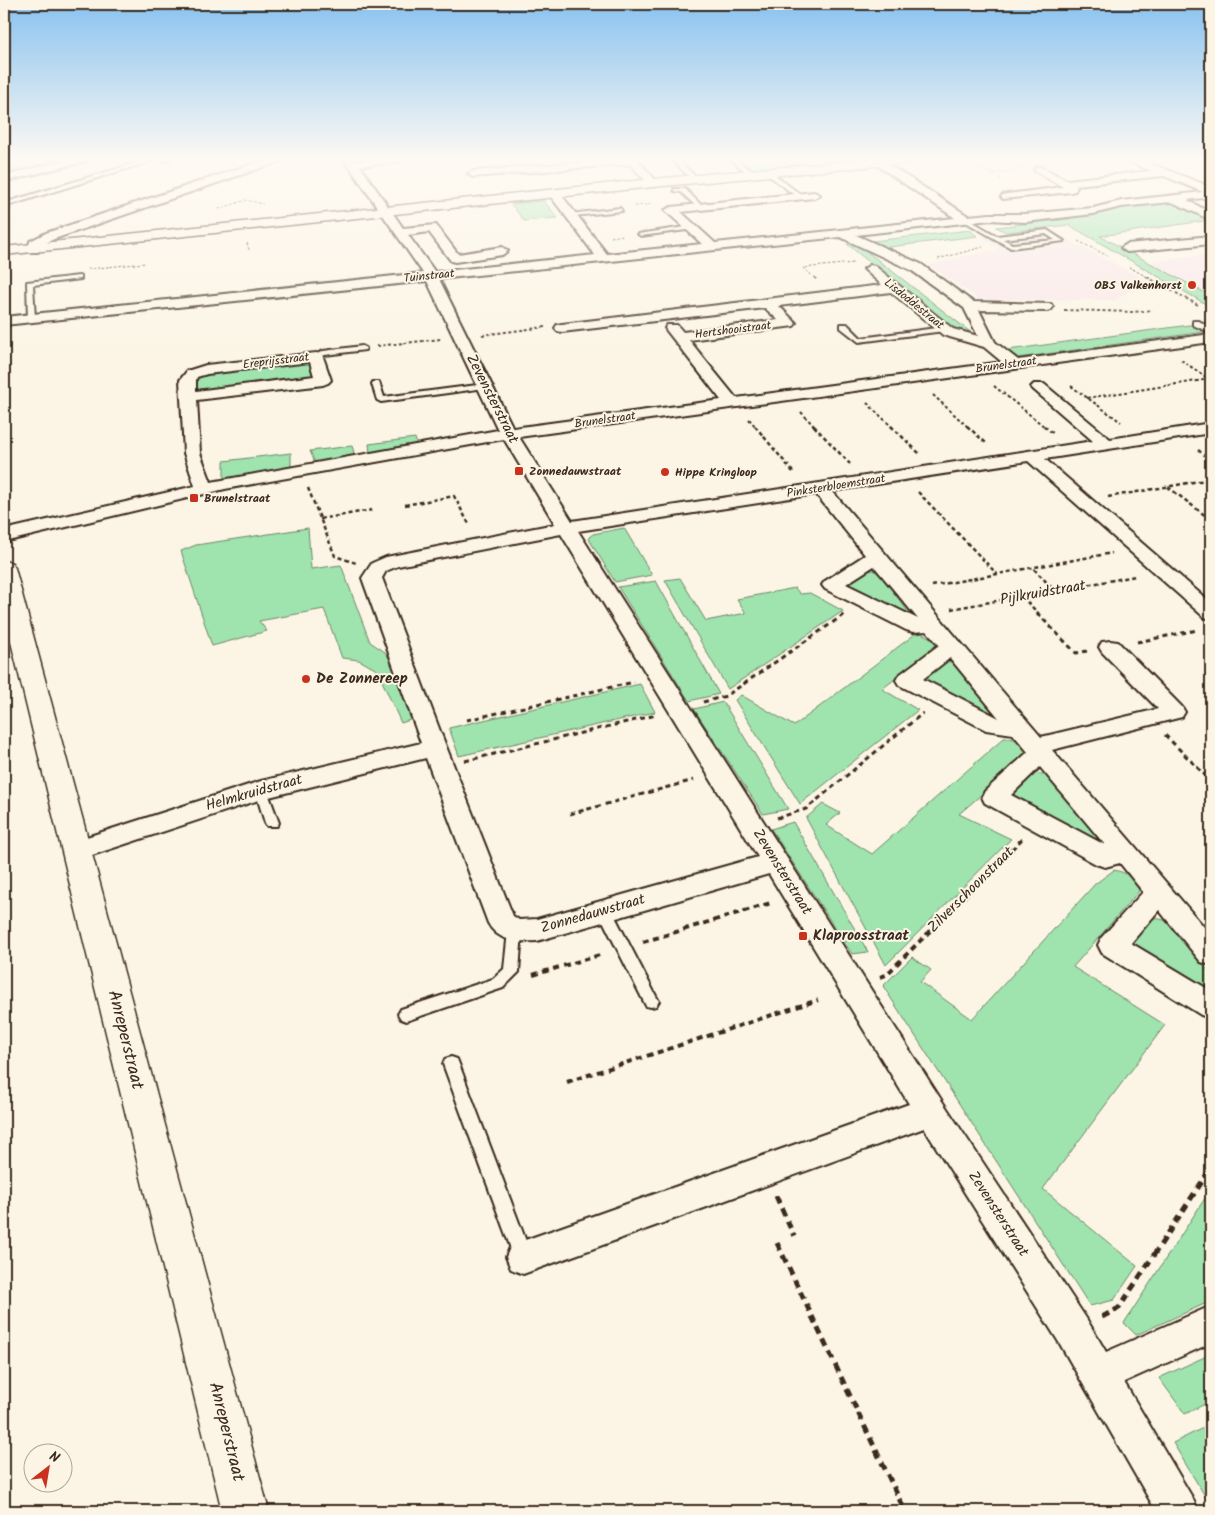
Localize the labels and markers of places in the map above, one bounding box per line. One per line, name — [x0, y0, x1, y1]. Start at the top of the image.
place label: OBS Valkenhorst — [1094, 276, 1183, 295]
marker: OBS Valkenhorst — [1186, 279, 1198, 291]
place label: Zonnedauwstraat — [529, 462, 622, 481]
place label: Hippe Kringloop — [675, 463, 758, 482]
marker: Zonnedauwstraat — [513, 465, 525, 477]
marker: Hippe Kringloop — [659, 466, 671, 478]
place label: Brunelstraat — [204, 489, 271, 508]
marker: Brunelstraat — [188, 492, 200, 504]
place label: De Zonnereep — [316, 667, 408, 691]
marker: De Zonnereep — [300, 673, 312, 685]
place label: Klaproosstraat — [813, 924, 909, 948]
marker: Klaproosstraat — [797, 930, 809, 942]

